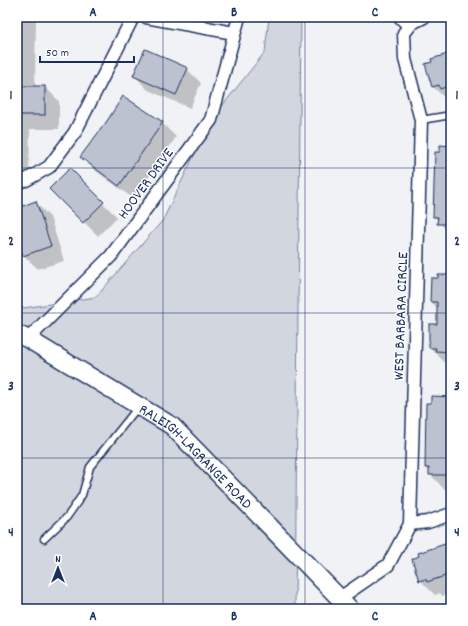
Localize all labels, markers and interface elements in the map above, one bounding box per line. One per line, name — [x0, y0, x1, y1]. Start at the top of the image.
text: A — [89, 4, 97, 23]
text: B — [231, 4, 237, 23]
text: C — [372, 4, 379, 23]
scale bar — [40, 38, 134, 64]
text: 50 m — [46, 45, 69, 62]
text: 1 — [10, 87, 13, 106]
text: 1 — [456, 87, 459, 106]
street label: HOOVER DRIVE — [113, 144, 180, 224]
text: 2 — [8, 233, 14, 252]
text: 2 — [454, 233, 460, 252]
street label: WEST BARBARA CIRCLE — [389, 252, 415, 380]
text: 3 — [8, 378, 14, 397]
text: 3 — [454, 378, 460, 397]
street label: RALEIGH-LAGRANGE ROAD — [134, 399, 257, 515]
text: 4 — [8, 524, 14, 543]
text: 4 — [454, 524, 460, 543]
north arrow — [38, 548, 78, 588]
text: N — [55, 552, 61, 568]
text: A — [89, 608, 97, 626]
text: B — [231, 608, 237, 626]
text: C — [372, 608, 379, 626]

